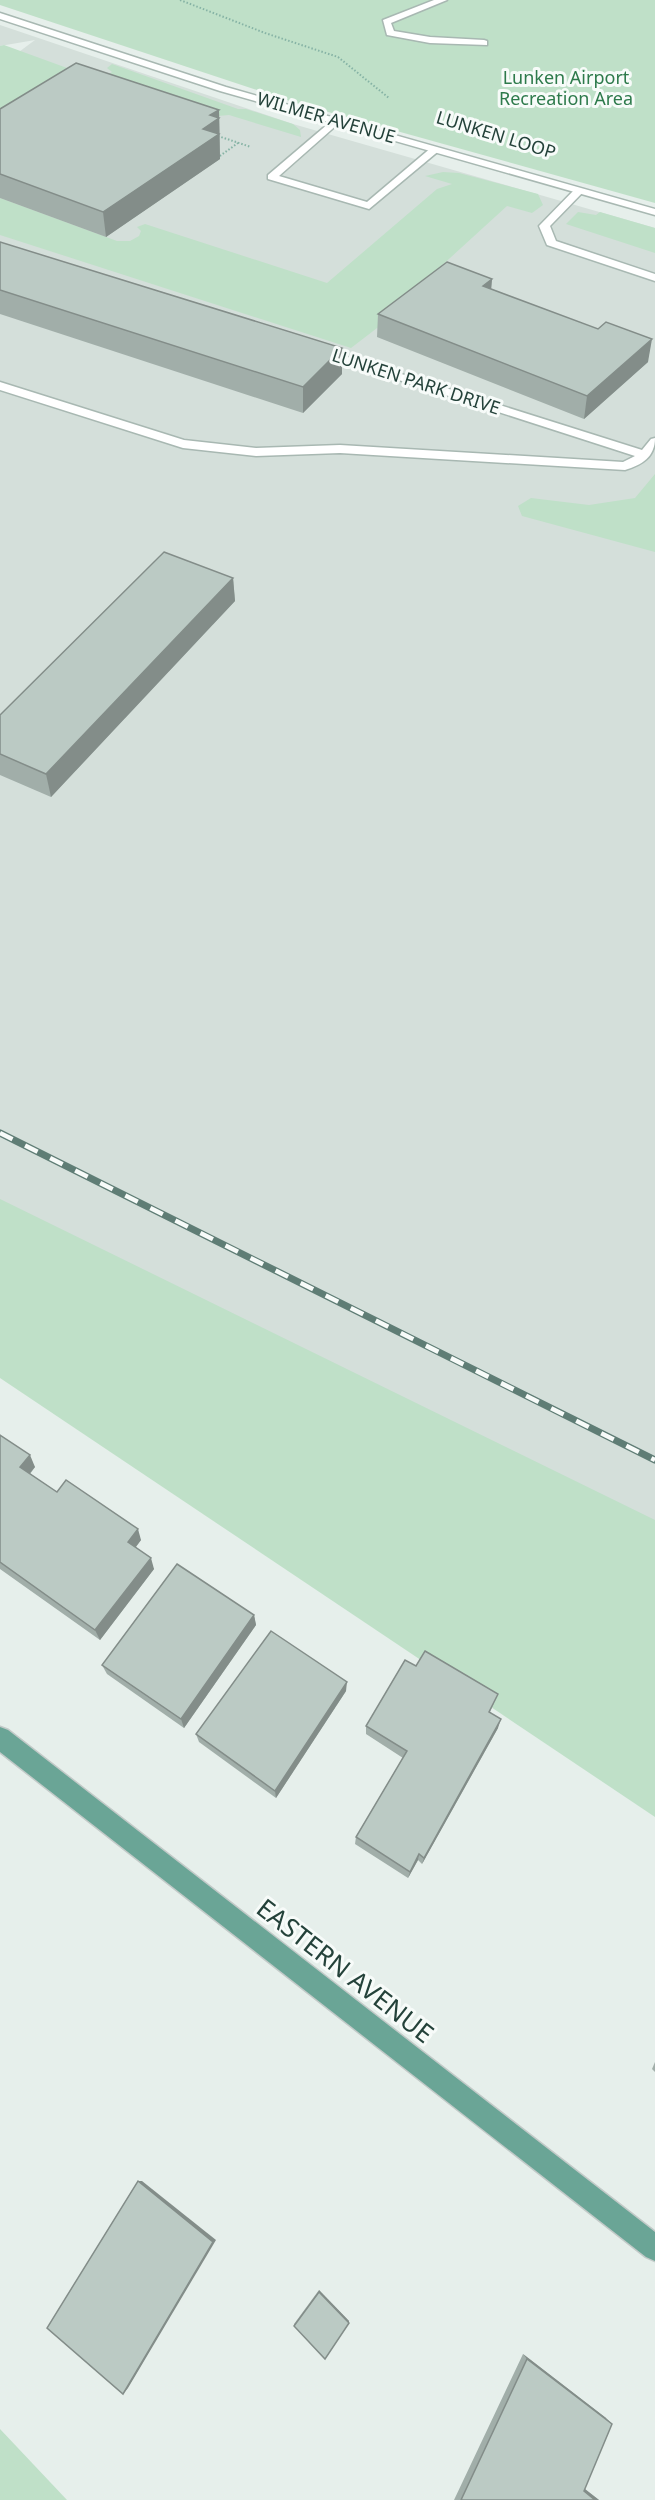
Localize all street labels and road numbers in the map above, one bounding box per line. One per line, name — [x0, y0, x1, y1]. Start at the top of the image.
street label: WILMER AVENUE — [254, 86, 398, 148]
street label: LUNKEN LOOP — [434, 104, 559, 164]
street label: LUNKEN PARK DRIVE — [329, 343, 503, 420]
street label: EASTERN AVENUE — [250, 1890, 442, 2051]

